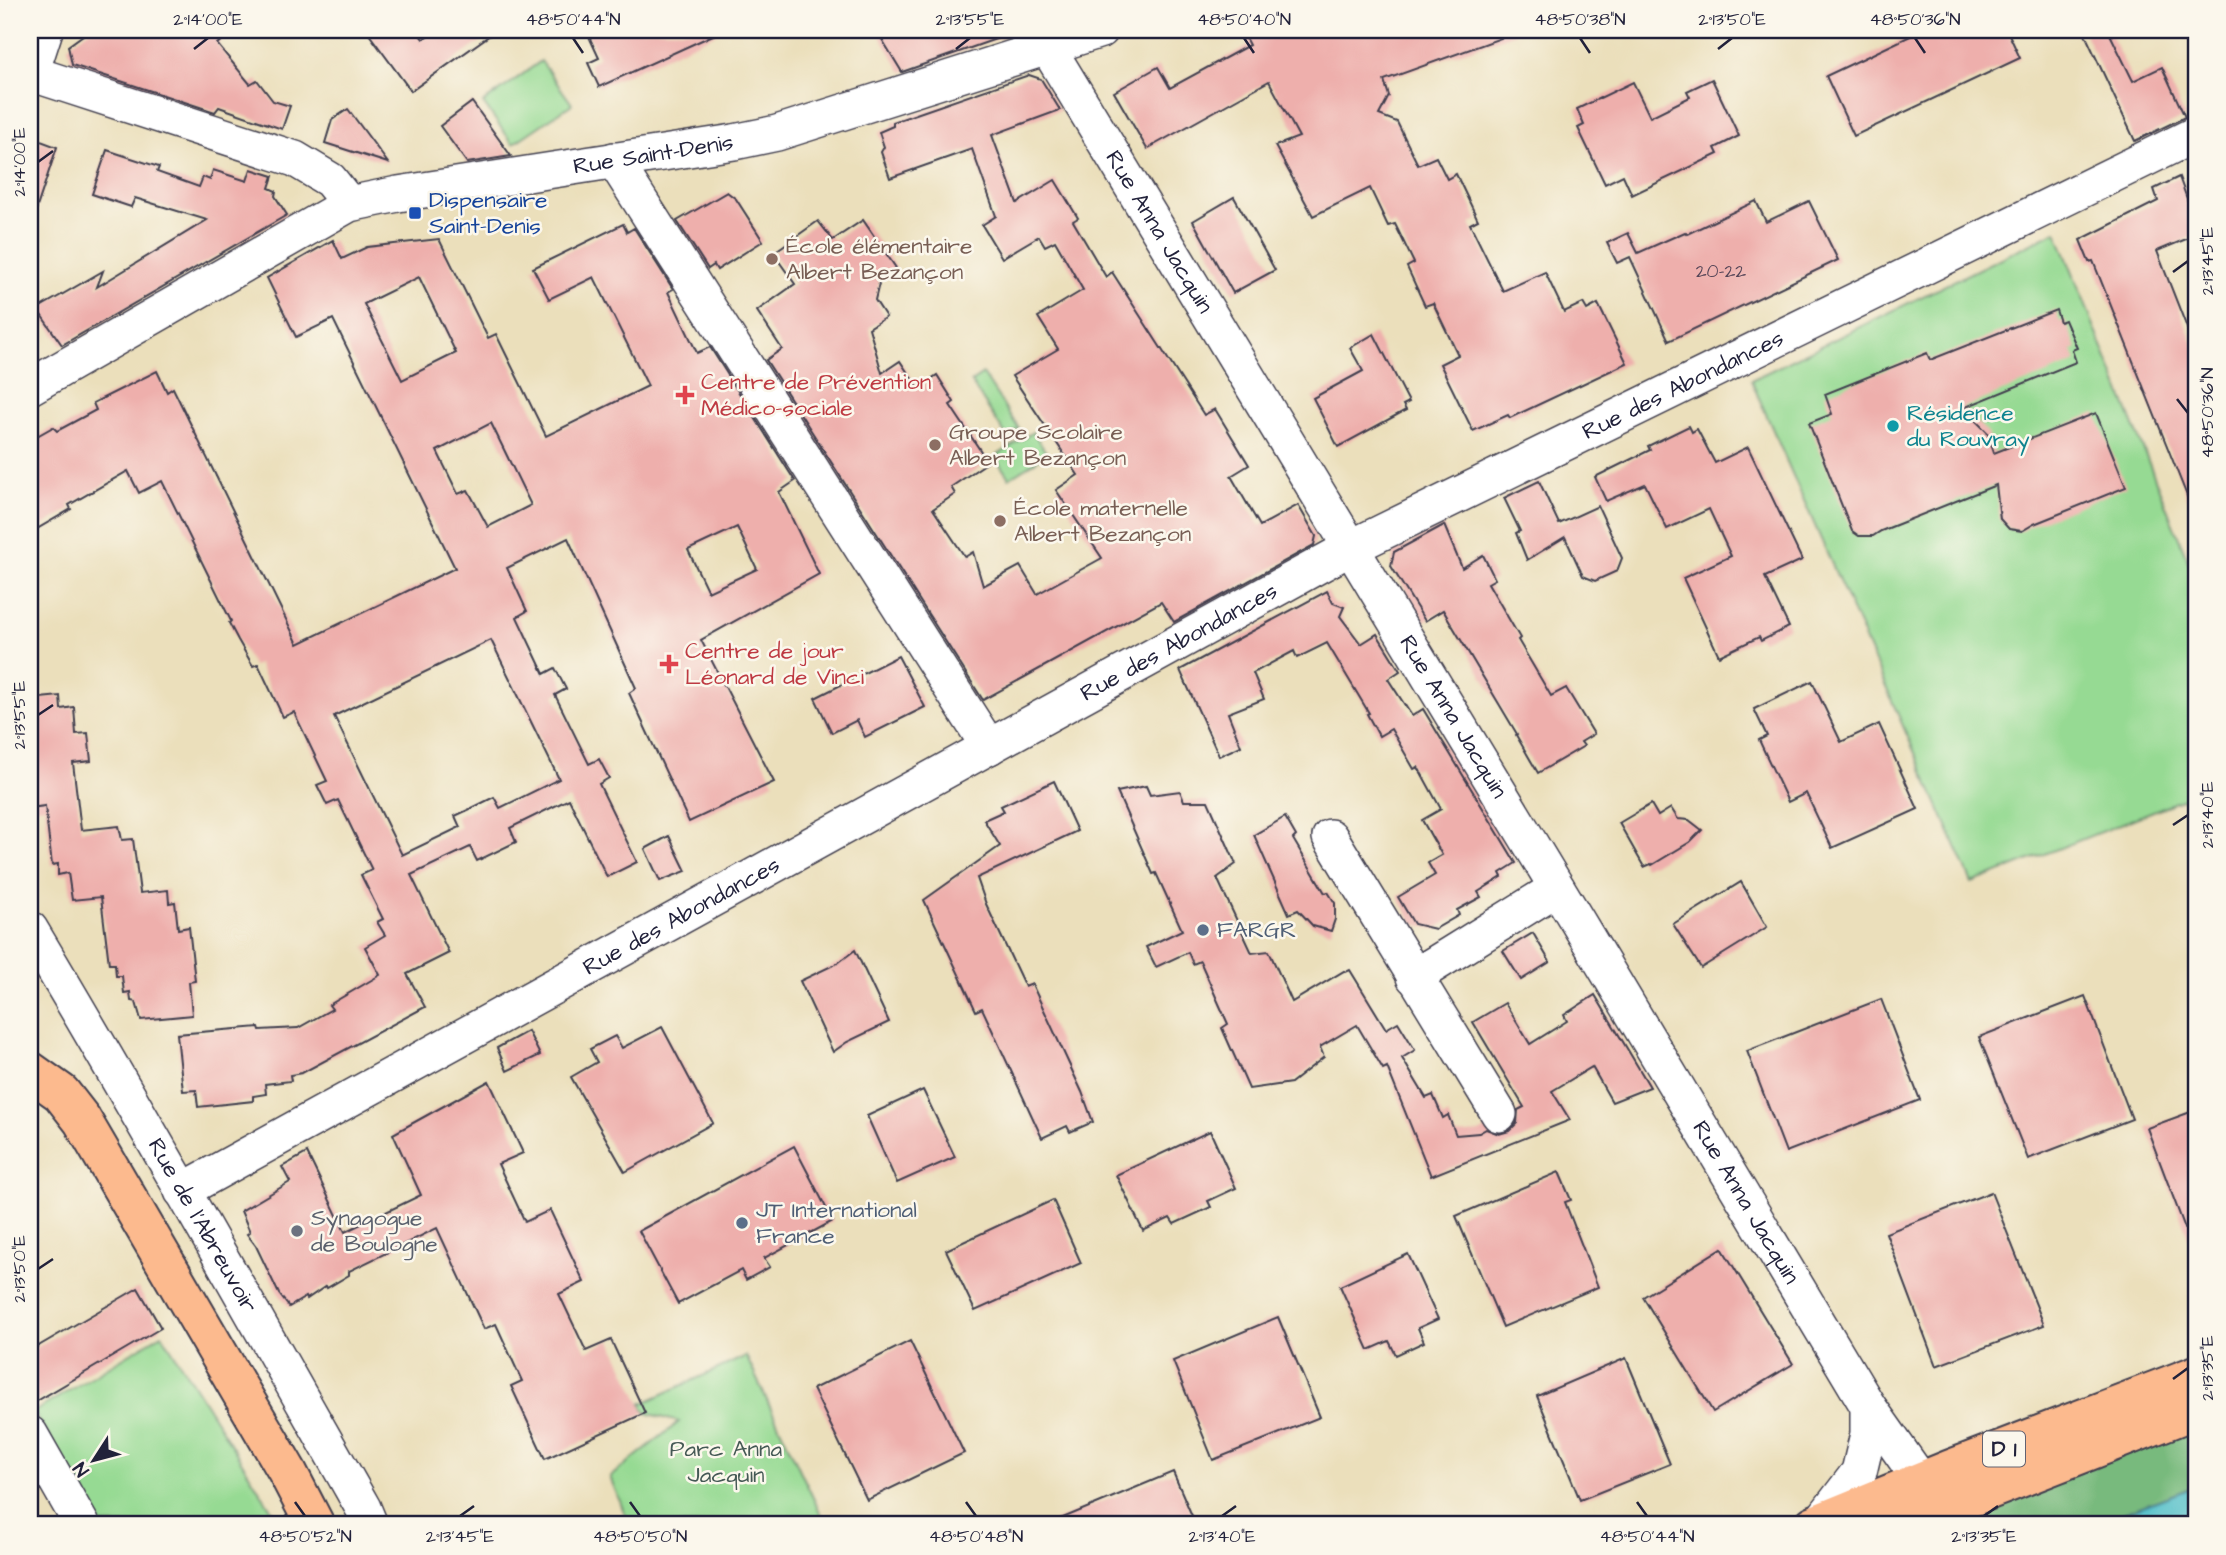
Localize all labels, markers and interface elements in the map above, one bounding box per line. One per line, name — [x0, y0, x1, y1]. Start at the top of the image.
text: 2°14'00"E — [173, 7, 243, 32]
text: 48°50'44"N — [526, 7, 620, 32]
text: 2°13'55"E — [935, 7, 1005, 32]
text: 48°50'40"N — [1197, 7, 1291, 32]
text: 48°50'38"N — [1534, 7, 1626, 32]
text: 2°13'50"E — [1698, 7, 1766, 32]
text: 48°50'36"N — [1870, 7, 1960, 32]
street label: Rue Saint-Denis — [571, 126, 735, 183]
text: 2°14'00"E — [7, 127, 32, 197]
street label: Rue Anna Jacquin — [1098, 144, 1221, 319]
place label: Dispensaire Saint-Denis — [429, 184, 548, 242]
marker: Dispensaire Saint-Denis — [407, 205, 423, 221]
text: 2°13'45"E — [2195, 226, 2220, 295]
place label: École élémentaire Albert Bezançon — [786, 230, 972, 288]
marker: École élémentaire Albert Bezançon — [764, 251, 780, 267]
house number: 20-22 — [1696, 258, 1746, 285]
street label: Rue des Abondances — [1577, 322, 1789, 448]
place label: Centre de Prévention Médico-sociale — [701, 366, 931, 424]
text: 48°50'36"N — [2195, 368, 2220, 458]
marker: Centre de Prévention Médico-sociale — [675, 385, 695, 405]
place label: Résidence du Rouvray — [1907, 397, 2030, 456]
place label: Groupe Scolaire Albert Bezançon — [949, 416, 1126, 474]
marker: Résidence du Rouvray — [1885, 418, 1901, 434]
marker: Groupe Scolaire Albert Bezançon — [927, 437, 943, 453]
place label: École maternelle Albert Bezançon — [1014, 492, 1191, 550]
marker: École maternelle Albert Bezançon — [992, 513, 1008, 529]
street label: Rue des Abondances — [1075, 575, 1283, 709]
street label: Rue Anna Jacquin — [1392, 629, 1515, 804]
place label: Centre de jour Léonard de Vinci — [685, 635, 865, 693]
marker: Centre de jour Léonard de Vinci — [659, 654, 679, 674]
text: 2°13'55"E — [7, 680, 32, 750]
text: 2°13'40"E — [2195, 781, 2220, 849]
street label: Rue des Abondances — [577, 849, 786, 983]
place label: FARGR — [1217, 914, 1296, 946]
marker: FARGR — [1195, 922, 1211, 938]
street label: Rue Anna Jacquin — [1685, 1115, 1807, 1290]
street label: Rue de l'Abreuvoir — [140, 1132, 265, 1319]
place label: JT International France — [756, 1194, 917, 1252]
place label: Synagogue de Boulogne — [311, 1202, 438, 1261]
marker: JT International France — [734, 1215, 750, 1231]
marker: Synagogue de Boulogne — [289, 1223, 305, 1239]
text: 2°13'50"E — [7, 1235, 32, 1303]
text: 2°13'35"E — [2195, 1335, 2220, 1401]
north arrow — [60, 1426, 130, 1496]
road number: D 1 — [1983, 1432, 2025, 1466]
park label: Parc Anna Jacquin — [670, 1433, 782, 1491]
text: N — [67, 1456, 96, 1482]
text: 48°50'52"N — [258, 1524, 352, 1549]
text: 2°13'45"E — [426, 1524, 495, 1549]
text: 48°50'50"N — [593, 1524, 687, 1549]
text: 48°50'48"N — [929, 1524, 1023, 1549]
text: 2°13'40"E — [1188, 1524, 1256, 1549]
text: 48°50'44"N — [1600, 1524, 1694, 1549]
text: 2°13'35"E — [1951, 1524, 2017, 1549]

